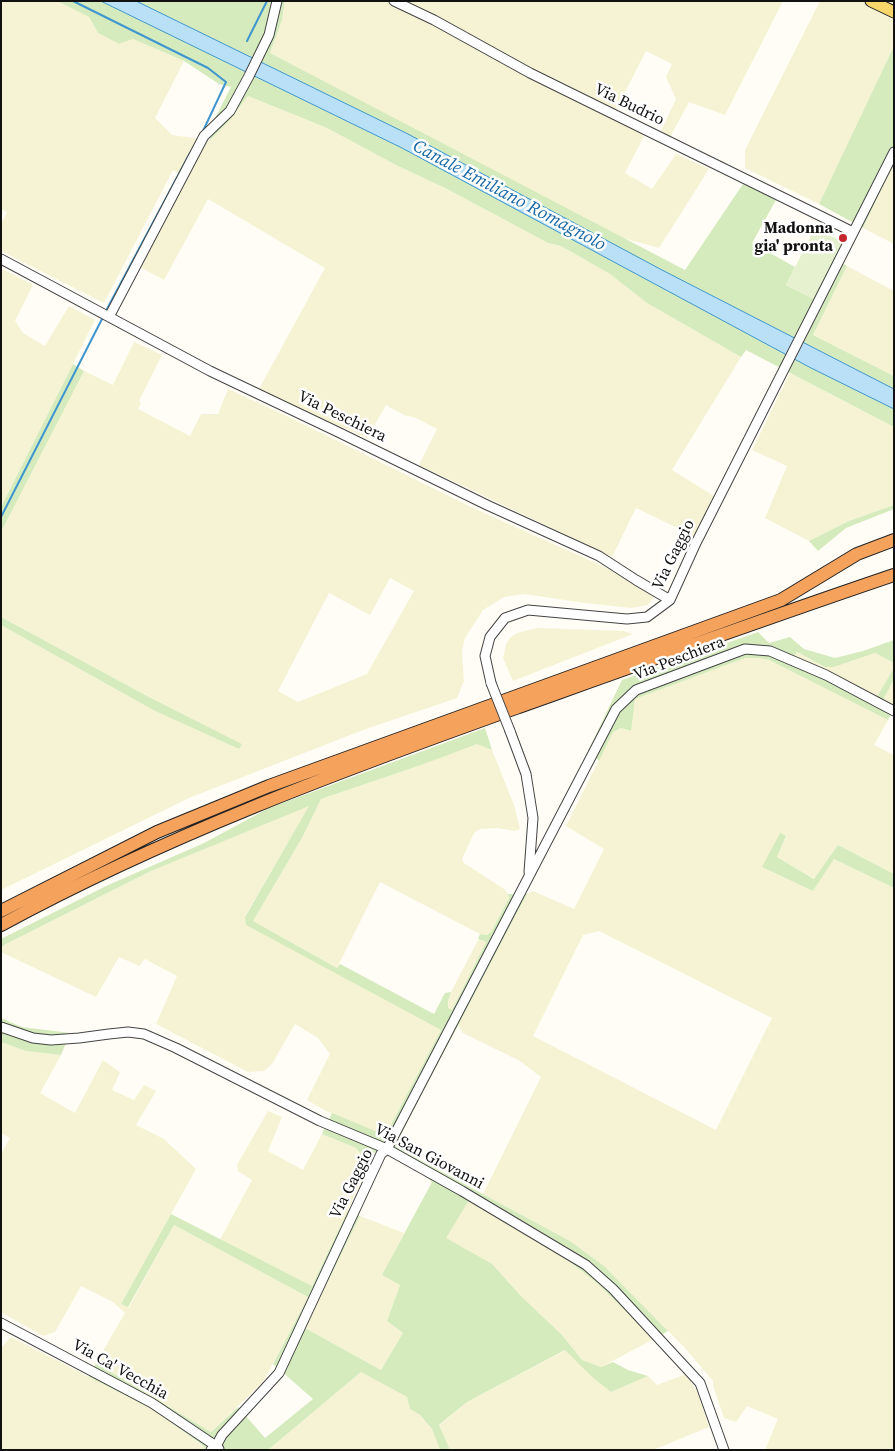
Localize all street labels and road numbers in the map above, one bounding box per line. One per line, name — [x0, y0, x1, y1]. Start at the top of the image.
street label: Via Budrio — [591, 80, 667, 130]
street label: Via Peschiera — [295, 387, 389, 447]
street label: Via Gaggio — [649, 517, 699, 593]
street label: Via Peschiera — [631, 633, 727, 685]
street label: Via San Giovanni — [371, 1120, 487, 1194]
street label: Via Gaggio — [326, 1146, 378, 1222]
street label: Via Ca' Vecchia — [69, 1336, 171, 1404]

